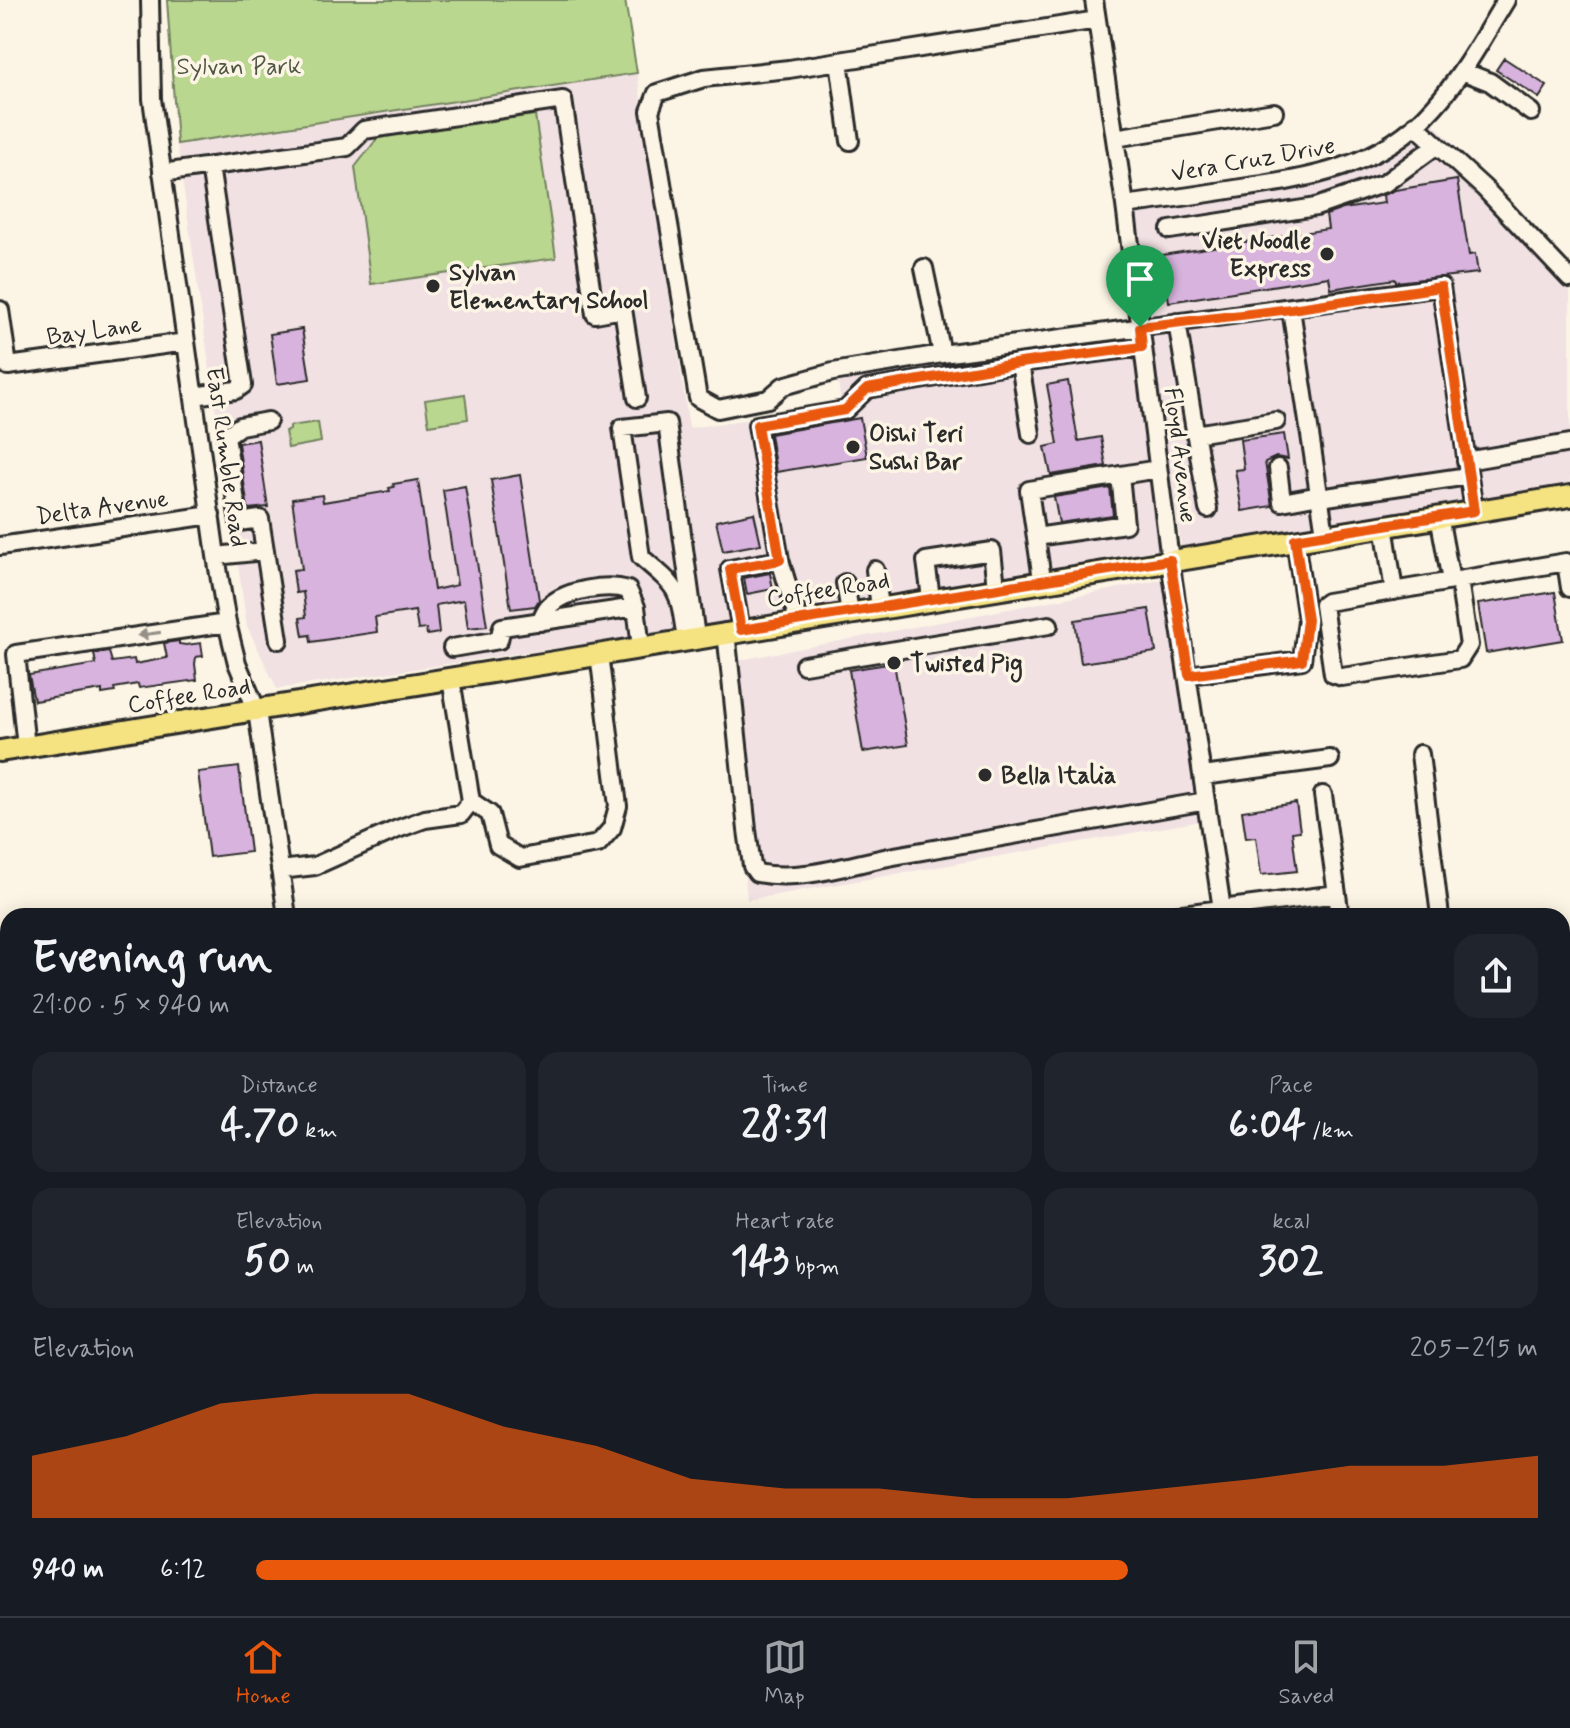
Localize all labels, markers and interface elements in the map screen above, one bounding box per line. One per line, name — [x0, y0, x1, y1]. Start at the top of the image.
park label: Sylvan Park — [177, 52, 301, 83]
street label: Vera Cruz Drive — [1169, 131, 1338, 190]
place label: Viet Noodle Express — [1202, 226, 1311, 285]
pin — [1106, 245, 1174, 327]
marker: Viet Noodle Express — [1318, 245, 1336, 263]
icon: arrive — [1118, 257, 1162, 301]
place label: Sylvan Elementary School — [449, 258, 649, 317]
marker: Sylvan Elementary School — [424, 277, 442, 295]
street label: Bay Lane — [45, 309, 144, 353]
street label: East Rumble Road — [198, 365, 253, 549]
street label: Floyd Avenue — [1156, 386, 1203, 525]
place label: Oishi Teri Sushi Bar — [869, 419, 963, 478]
marker: Oishi Teri Sushi Bar — [844, 438, 862, 456]
street label: Delta Avenue — [34, 484, 170, 533]
street label: Coffee Road — [765, 565, 892, 615]
one-way arrow — [137, 628, 162, 641]
place label: Twisted Pig — [910, 649, 1023, 683]
marker: Twisted Pig — [885, 654, 903, 672]
street label: Coffee Road — [126, 671, 253, 721]
place label: Bella Italia — [1001, 761, 1116, 792]
marker: Bella Italia — [976, 766, 994, 784]
text: Evening run — [32, 930, 272, 988]
button: share — [1454, 934, 1538, 1018]
text: 21:00 · 5 × 940 m — [32, 989, 230, 1023]
text: Distance — [240, 1072, 318, 1100]
text: Time — [762, 1072, 808, 1100]
text: Pace — [1269, 1072, 1313, 1100]
text: 4.70 — [221, 1100, 299, 1152]
text: 28:31 — [741, 1100, 829, 1152]
text: 6:04 — [1228, 1100, 1306, 1152]
text: km — [299, 1117, 337, 1145]
text: /km — [1306, 1117, 1354, 1145]
text: Elevation — [236, 1208, 322, 1236]
text: Heart rate — [736, 1208, 834, 1236]
text: kcal — [1273, 1208, 1309, 1236]
text: 50 — [244, 1236, 291, 1288]
text: 143 — [731, 1236, 789, 1288]
text: 302 — [1259, 1236, 1323, 1288]
text: m — [291, 1253, 314, 1281]
text: bpm — [789, 1253, 839, 1281]
text: Elevation — [32, 1332, 134, 1366]
text: 205–215 m — [1410, 1332, 1538, 1366]
text: 940 m — [32, 1553, 104, 1587]
text: 6:12 — [160, 1553, 206, 1587]
tab: Home — [236, 1635, 291, 1711]
tab: Map — [763, 1635, 807, 1711]
tab: Saved — [1278, 1635, 1334, 1711]

